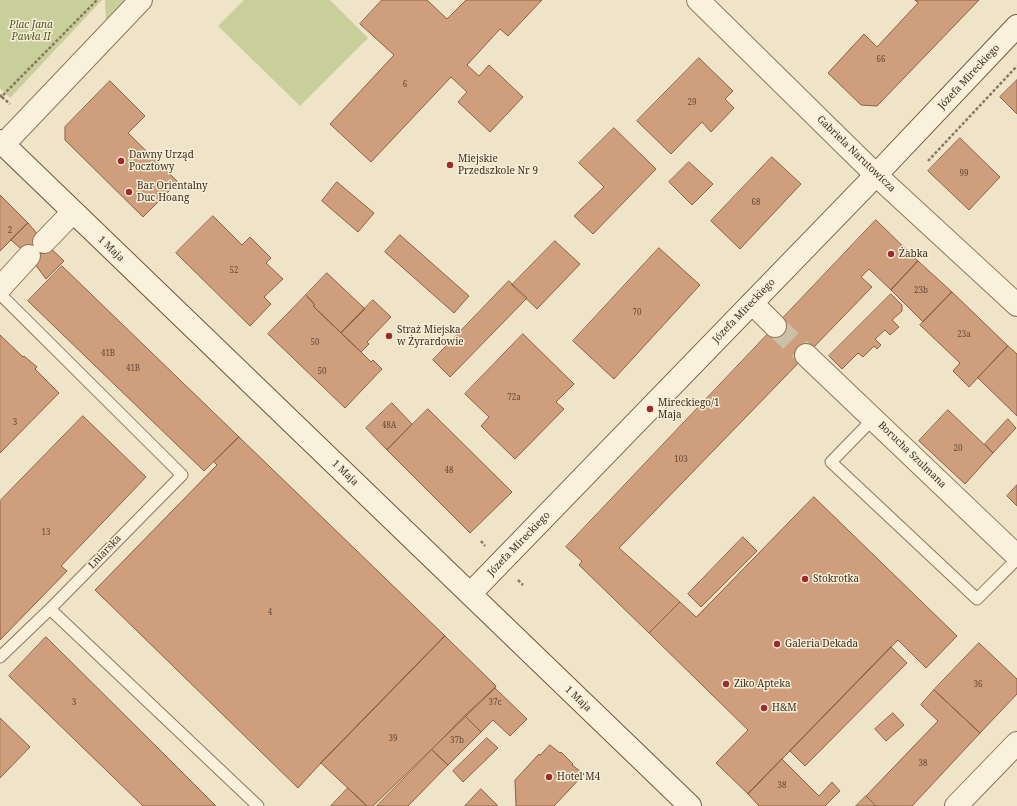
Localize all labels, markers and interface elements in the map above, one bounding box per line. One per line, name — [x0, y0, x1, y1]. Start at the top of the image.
park label: Plac Jana Pawła II — [9, 19, 53, 42]
street label: Józefa Mireckiego — [936, 42, 1002, 112]
house number: 66 — [877, 55, 885, 65]
house number: 6 — [403, 80, 407, 90]
house number: 29 — [688, 98, 696, 108]
street label: Gabriela Narutowicza — [814, 113, 898, 195]
place label: Dawny Urząd Pocztowy — [129, 149, 194, 172]
place label: Miejskie Przedszkole Nr 9 — [458, 153, 538, 176]
marker: Dawny Urząd Pocztowy — [116, 156, 126, 166]
marker: Miejskie Przedszkole Nr 9 — [445, 160, 455, 170]
house number: 99 — [960, 169, 968, 179]
place label: Bar Orientalny Duc Hoang — [137, 180, 208, 204]
marker: Bar Orientalny Duc Hoang — [124, 187, 134, 197]
house number: 68 — [752, 198, 760, 208]
house number: 2 — [8, 226, 12, 236]
street label: 1 Maja — [95, 234, 127, 264]
place label: Żabka — [899, 248, 928, 260]
marker: Żabka — [886, 249, 896, 259]
house number: 52 — [230, 266, 238, 276]
street label: Józefa Mireckiego — [710, 276, 778, 346]
house number: 23b — [914, 286, 928, 296]
house number: 70 — [633, 308, 641, 318]
place label: Straż Miejska w Żyrardowie — [397, 324, 464, 348]
house number: 23a — [957, 330, 971, 340]
marker: Straż Miejska w Żyrardowie — [384, 331, 394, 341]
house number: 50 — [311, 338, 319, 348]
house number: 41B — [101, 349, 115, 359]
house number: 41B — [126, 364, 140, 374]
house number: 50 — [318, 367, 326, 377]
house number: 72a — [507, 393, 521, 403]
place label: Mireckiego/1 Maja — [658, 397, 720, 420]
marker: Mireckiego/1 Maja — [645, 404, 655, 414]
house number: 3 — [13, 418, 17, 428]
street label: Borucha Szulmana — [875, 419, 949, 491]
house number: 48A — [382, 421, 396, 431]
house number: 20 — [954, 444, 962, 454]
house number: 103 — [674, 455, 688, 465]
street label: 1 Maja — [329, 458, 361, 488]
house number: 48 — [445, 466, 453, 476]
street label: Józefa Mireckiego — [485, 509, 553, 579]
house number: 13 — [42, 528, 50, 538]
street label: Lniarska — [86, 533, 124, 571]
place label: Stokrotka — [813, 573, 859, 585]
marker: Stokrotka — [800, 574, 810, 584]
house number: 4 — [268, 608, 272, 618]
place label: Galeria Dekada — [785, 638, 858, 650]
marker: Galeria Dekada — [772, 639, 782, 649]
place label: Ziko Apteka — [734, 678, 791, 690]
marker: Ziko Apteka — [721, 679, 731, 689]
house number: 36 — [974, 680, 982, 690]
street label: 1 Maja — [562, 684, 594, 714]
house number: 3 — [72, 698, 76, 708]
house number: 37c — [489, 698, 501, 708]
place label: H&M — [772, 702, 797, 714]
marker: H&M — [759, 703, 769, 713]
house number: 39 — [389, 734, 397, 744]
house number: 37b — [450, 736, 464, 746]
house number: 38 — [919, 759, 927, 769]
place label: Hotel M4 — [557, 771, 600, 783]
marker: Hotel M4 — [544, 772, 554, 782]
house number: 38 — [778, 781, 786, 791]

